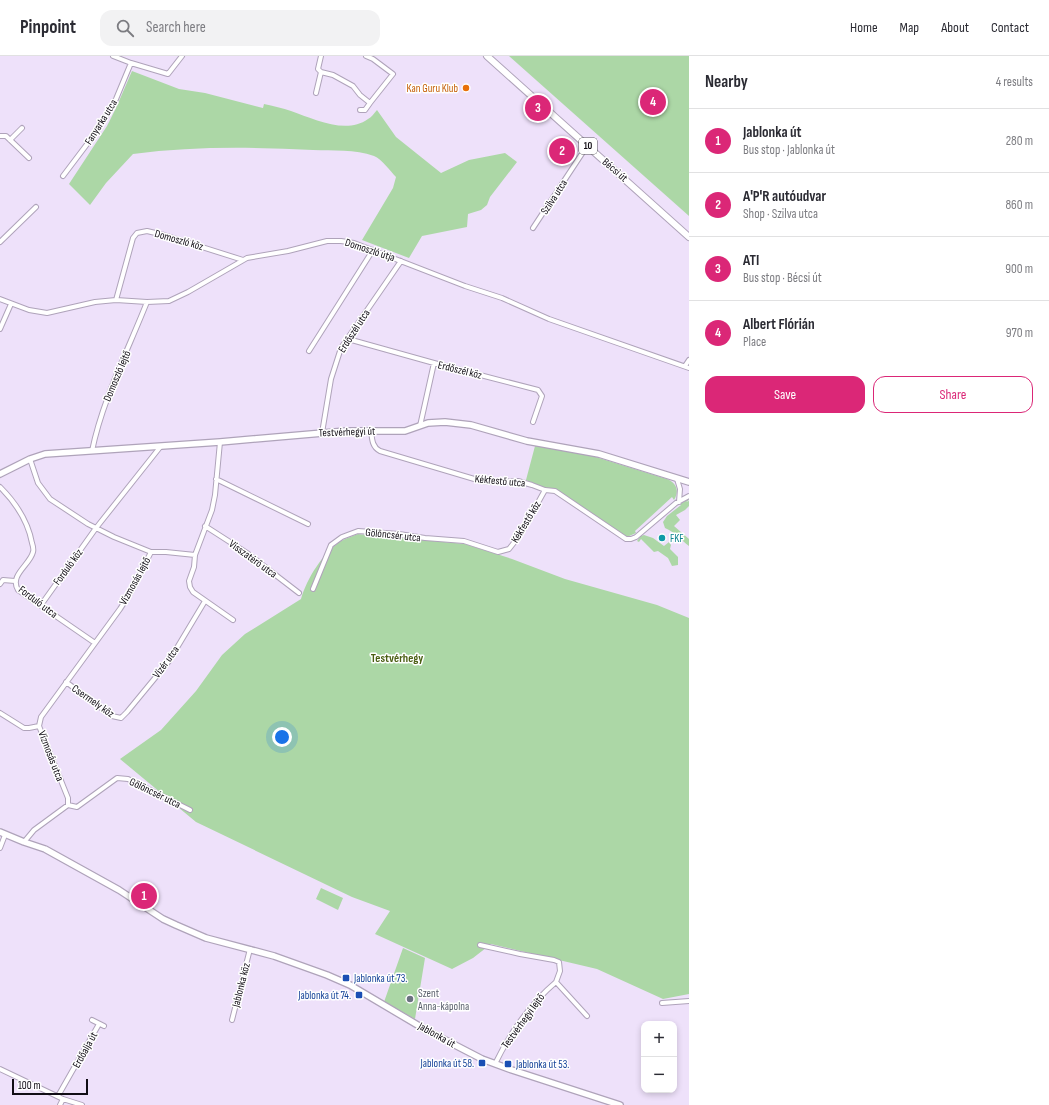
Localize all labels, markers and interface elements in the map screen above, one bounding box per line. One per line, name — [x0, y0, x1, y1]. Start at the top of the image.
search box — [100, 10, 380, 46]
text: Pinpoint — [20, 16, 76, 39]
icon: search — [114, 17, 136, 39]
text: Search here — [146, 18, 206, 37]
text: Home — [850, 19, 878, 36]
text: Map — [900, 19, 919, 36]
text: About — [941, 19, 969, 36]
text: Contact — [991, 19, 1029, 36]
text: Nearby — [705, 72, 748, 92]
text: 4 results — [996, 74, 1033, 90]
place label: Kan Guru Klub — [407, 82, 458, 95]
marker: Kan Guru Klub — [461, 83, 471, 93]
pin: 4 — [640, 87, 666, 117]
pin: 3 — [525, 93, 551, 123]
street label: Fanyarka utca — [82, 97, 120, 147]
text: Jablonka út — [743, 123, 802, 142]
text: 1 — [715, 133, 721, 149]
text: 280 m — [1006, 133, 1033, 149]
pin: 2 — [549, 136, 575, 166]
road number: 10 — [579, 138, 597, 154]
text: Bus stop · Jablonka út — [743, 142, 835, 158]
street label: Bécsi út — [600, 155, 631, 185]
street label: Szilva utca — [538, 177, 570, 217]
text: A'P'R autóudvar — [743, 187, 826, 206]
text: 2 — [715, 197, 721, 213]
text: 860 m — [1005, 197, 1033, 213]
text: Shop · Szilva utca — [743, 206, 818, 222]
street label: Domoszló köz — [153, 227, 205, 253]
street label: Domoszló útja — [343, 236, 397, 264]
text: ATI — [743, 251, 759, 270]
text: 3 — [715, 261, 721, 277]
text: 900 m — [1005, 261, 1033, 277]
text: Bus stop · Bécsi út — [743, 270, 822, 286]
street label: Erdőszél utca — [335, 307, 373, 355]
text: Albert Flórián — [743, 315, 815, 334]
text: 4 — [715, 325, 721, 341]
text: 970 m — [1006, 325, 1033, 341]
text: Place — [743, 334, 766, 350]
street label: Domoszló lejtő — [100, 348, 134, 403]
street label: Erdőszél köz — [437, 358, 483, 382]
button: Save — [705, 376, 865, 413]
button: Share — [873, 376, 1033, 413]
street label: Testvérhegyi út — [319, 424, 376, 439]
street label: Kékfestő utca — [474, 472, 526, 490]
street label: Kékfestő köz — [508, 499, 544, 545]
street label: Gölöncsér utca — [365, 526, 421, 544]
place label: FKF — [670, 532, 684, 545]
marker: FKF — [657, 533, 667, 543]
street label: Visszatérő utca — [226, 537, 280, 581]
street label: Forduló köz — [51, 546, 86, 588]
street label: Vízmosás lejtő — [117, 554, 154, 607]
street label: Forduló utca — [16, 583, 60, 621]
street label: Vízér utca — [150, 643, 182, 681]
district label: Testvérhegy — [371, 651, 423, 666]
street label: Csermely köz — [69, 682, 117, 720]
your location — [272, 727, 292, 747]
street label: Vízmosás utca — [35, 729, 67, 783]
street label: Gölöncsér utca — [127, 775, 183, 811]
pin: 1 — [131, 881, 157, 911]
street label: Jablonka köz — [229, 962, 253, 1009]
place label: Jablonka út 73. — [353, 972, 407, 985]
marker: Jablonka út 73. — [341, 973, 351, 983]
place label: Szent Anna-kápolna — [417, 987, 469, 1013]
place label: Jablonka út 74. — [297, 989, 351, 1002]
marker: Jablonka út 74. — [354, 990, 364, 1000]
street label: Testvérhegyi lejtő — [499, 991, 548, 1051]
marker: Szent Anna-kápolna — [405, 994, 415, 1004]
street label: Jablonka út — [415, 1019, 458, 1051]
map controls — [641, 1021, 677, 1093]
button: + — [641, 1021, 677, 1057]
street label: Erdőalja út — [70, 1029, 100, 1070]
place label: Jablonka út 58. — [419, 1057, 474, 1070]
button: − — [641, 1057, 677, 1093]
marker: Jablonka út 58. — [477, 1058, 487, 1068]
place label: Jablonka út 53. — [515, 1058, 569, 1071]
marker: Jablonka út 53. — [503, 1059, 513, 1069]
scale bar — [12, 1077, 88, 1096]
text: 100 m — [18, 1079, 40, 1092]

